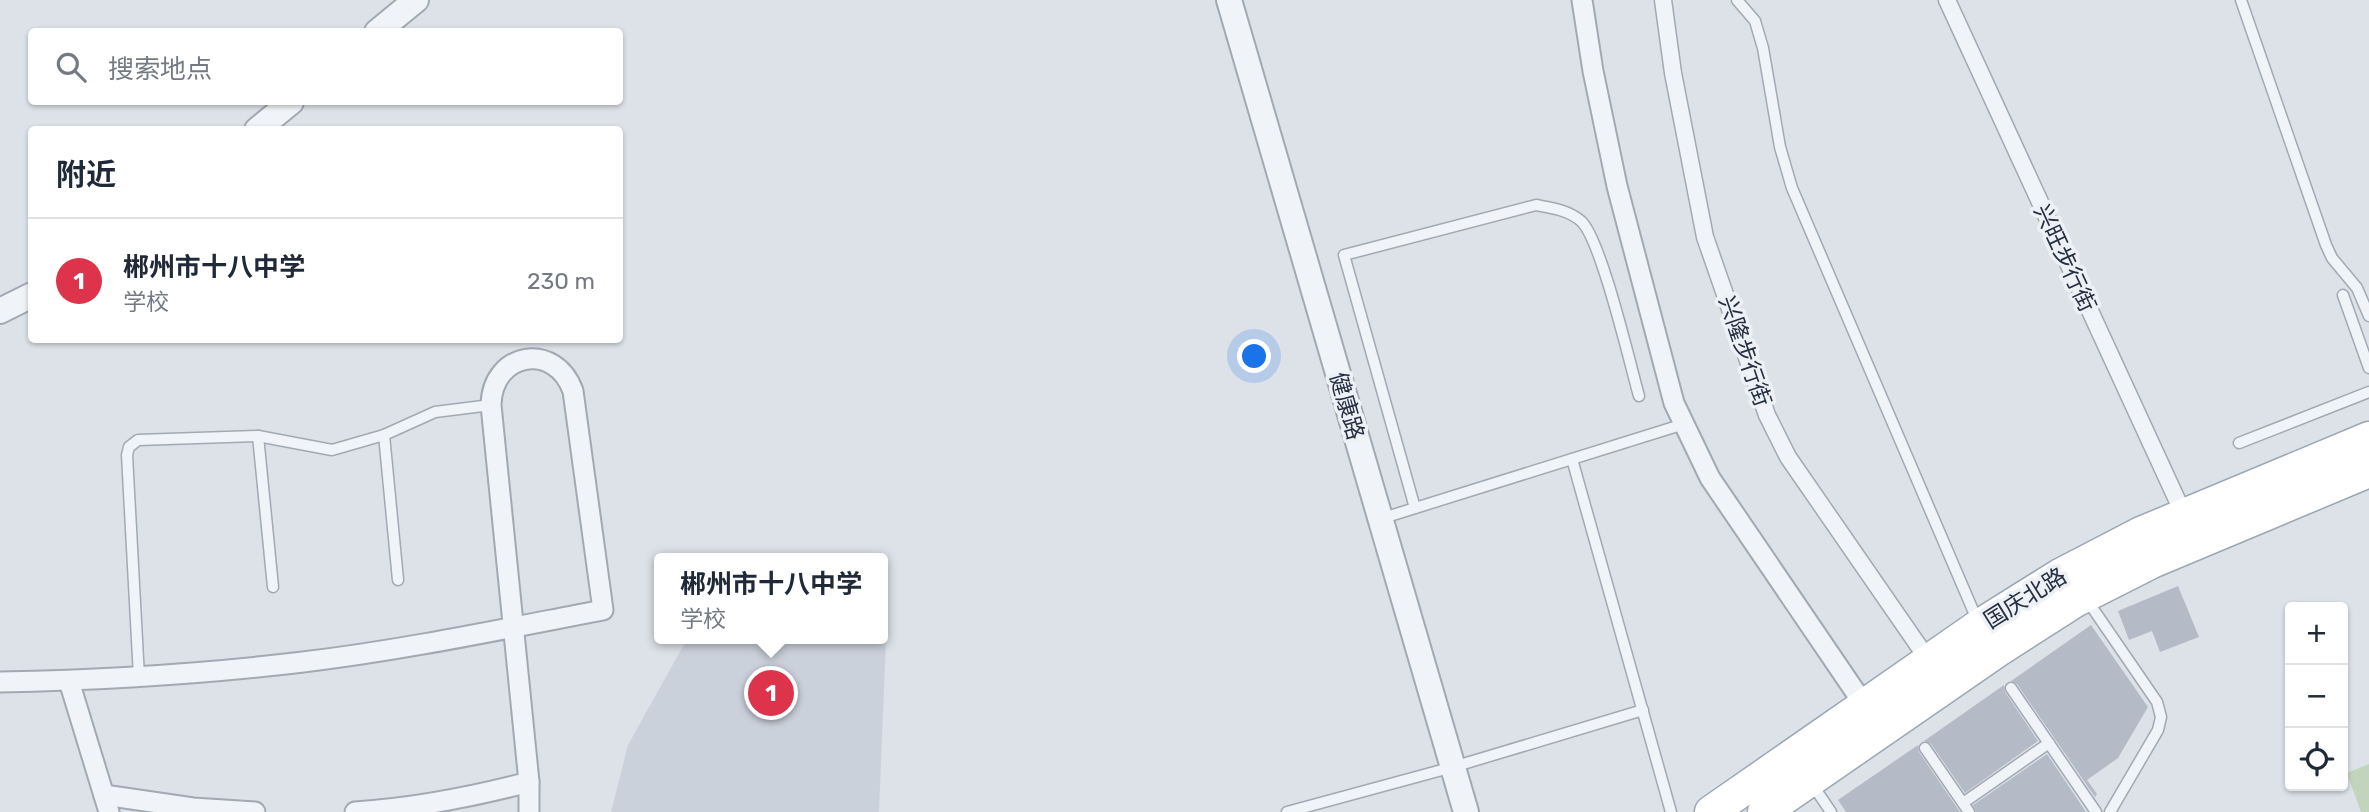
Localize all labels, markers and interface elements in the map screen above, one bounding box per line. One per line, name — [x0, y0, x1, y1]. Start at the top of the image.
search box — [28, 28, 623, 105]
icon: search — [52, 48, 90, 86]
text: 搜索地点 — [108, 54, 212, 85]
text: 附近 — [56, 157, 116, 193]
street label: 兴旺步行街 — [2028, 200, 2102, 316]
text: 郴州市十八中学 — [123, 252, 305, 283]
text: 1 — [73, 267, 85, 295]
text: 230 m — [527, 267, 595, 295]
text: 学校 — [123, 288, 169, 316]
street label: 兴隆步行街 — [1713, 292, 1777, 410]
your location — [1237, 339, 1271, 373]
street label: 健康路 — [1324, 369, 1370, 443]
popup — [654, 553, 888, 644]
street label: 国庆北路 — [1979, 562, 2071, 634]
text: 郴州市十八中学 — [680, 569, 862, 600]
map controls — [2285, 602, 2348, 791]
button: + — [2285, 602, 2348, 665]
text: 学校 — [680, 605, 726, 633]
button: − — [2285, 665, 2348, 728]
pin: 1 — [748, 667, 794, 719]
button: locate — [2285, 728, 2348, 791]

